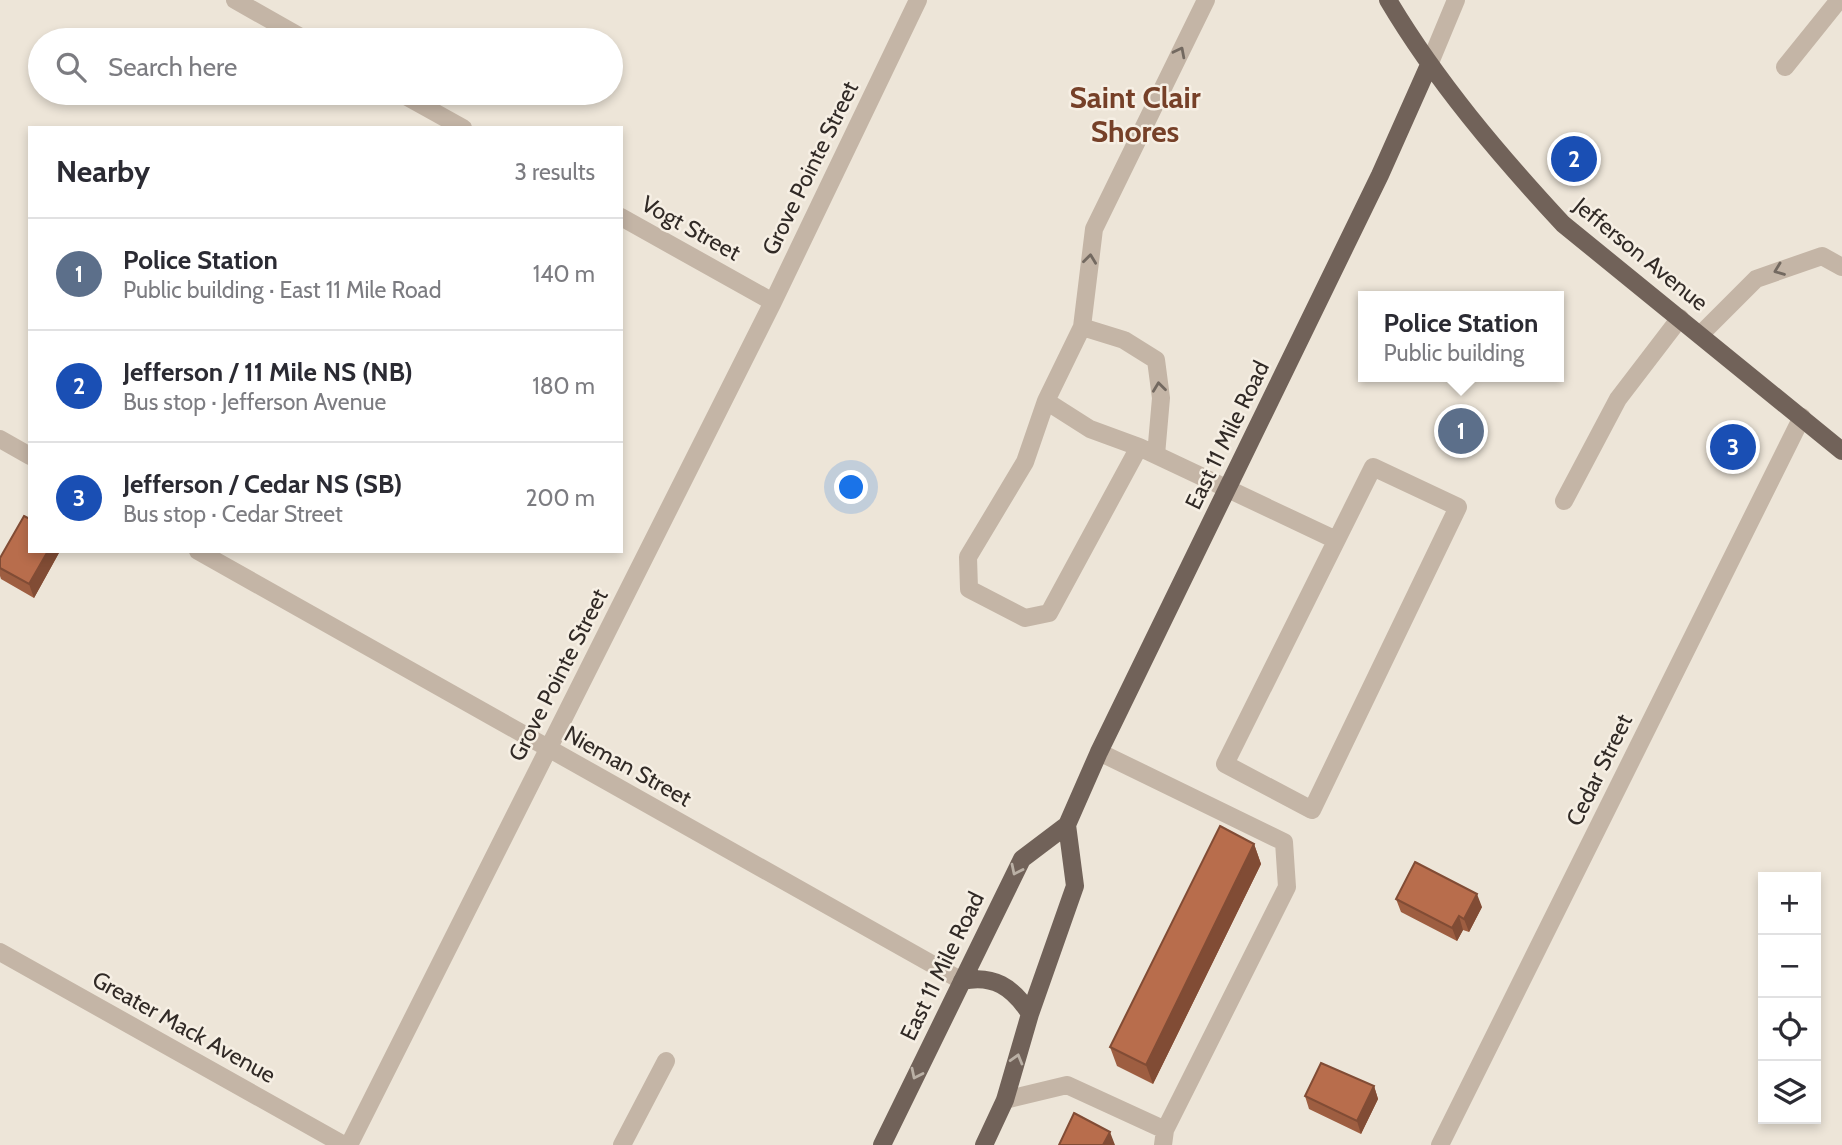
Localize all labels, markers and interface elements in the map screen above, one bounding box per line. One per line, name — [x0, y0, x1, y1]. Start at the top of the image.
search box — [28, 28, 623, 105]
one-way arrow — [1172, 47, 1186, 59]
icon: search — [52, 48, 90, 86]
text: Search here — [108, 51, 237, 83]
street label: Grove Pointe Street — [756, 76, 864, 259]
district label: Saint Clair Shores — [1069, 79, 1201, 150]
pin: 2 — [1551, 133, 1597, 185]
text: Nearby — [56, 153, 150, 190]
text: 3 results — [514, 158, 595, 186]
street label: Vogt Street — [637, 189, 746, 267]
street label: Jefferson Avenue — [1567, 191, 1714, 317]
text: Police Station — [123, 244, 278, 276]
one-way arrow — [1083, 254, 1098, 265]
text: 1 — [75, 260, 83, 288]
text: 140 m — [533, 260, 595, 288]
one-way arrow — [1774, 261, 1786, 275]
text: Public building · East 11 Mile Road — [123, 276, 441, 304]
popup — [1358, 291, 1564, 382]
text: Police Station — [1384, 307, 1538, 339]
text: Public building — [1384, 339, 1524, 367]
text: Jefferson / 11 Mile NS (NB) — [123, 356, 413, 388]
street label: East 11 Mile Road — [1179, 356, 1275, 514]
text: 2 — [73, 372, 85, 400]
text: 180 m — [532, 372, 595, 400]
one-way arrow — [1152, 381, 1167, 393]
text: Bus stop · Jefferson Avenue — [123, 388, 386, 416]
pin: 1 — [1438, 405, 1484, 457]
pin: 3 — [1710, 421, 1756, 473]
text: Jefferson / Cedar NS (SB) — [123, 468, 402, 500]
your location — [834, 470, 868, 504]
text: 3 — [73, 484, 85, 512]
text: 200 m — [525, 484, 595, 512]
text: Bus stop · Cedar Street — [123, 500, 343, 528]
street label: Grove Pointe Street — [502, 584, 614, 766]
street label: Cedar Street — [1560, 709, 1638, 831]
street label: Nieman Street — [560, 720, 697, 813]
one-way arrow — [1011, 863, 1025, 875]
map controls — [1758, 872, 1821, 1124]
button: + — [1758, 872, 1821, 935]
street label: East 11 Mile Road — [894, 887, 990, 1045]
button: − — [1758, 935, 1821, 998]
street label: Greater Mack Avenue — [87, 965, 281, 1089]
button: locate — [1758, 998, 1821, 1061]
one-way arrow — [1008, 1053, 1023, 1065]
button: layers — [1758, 1061, 1821, 1124]
one-way arrow — [911, 1067, 925, 1079]

